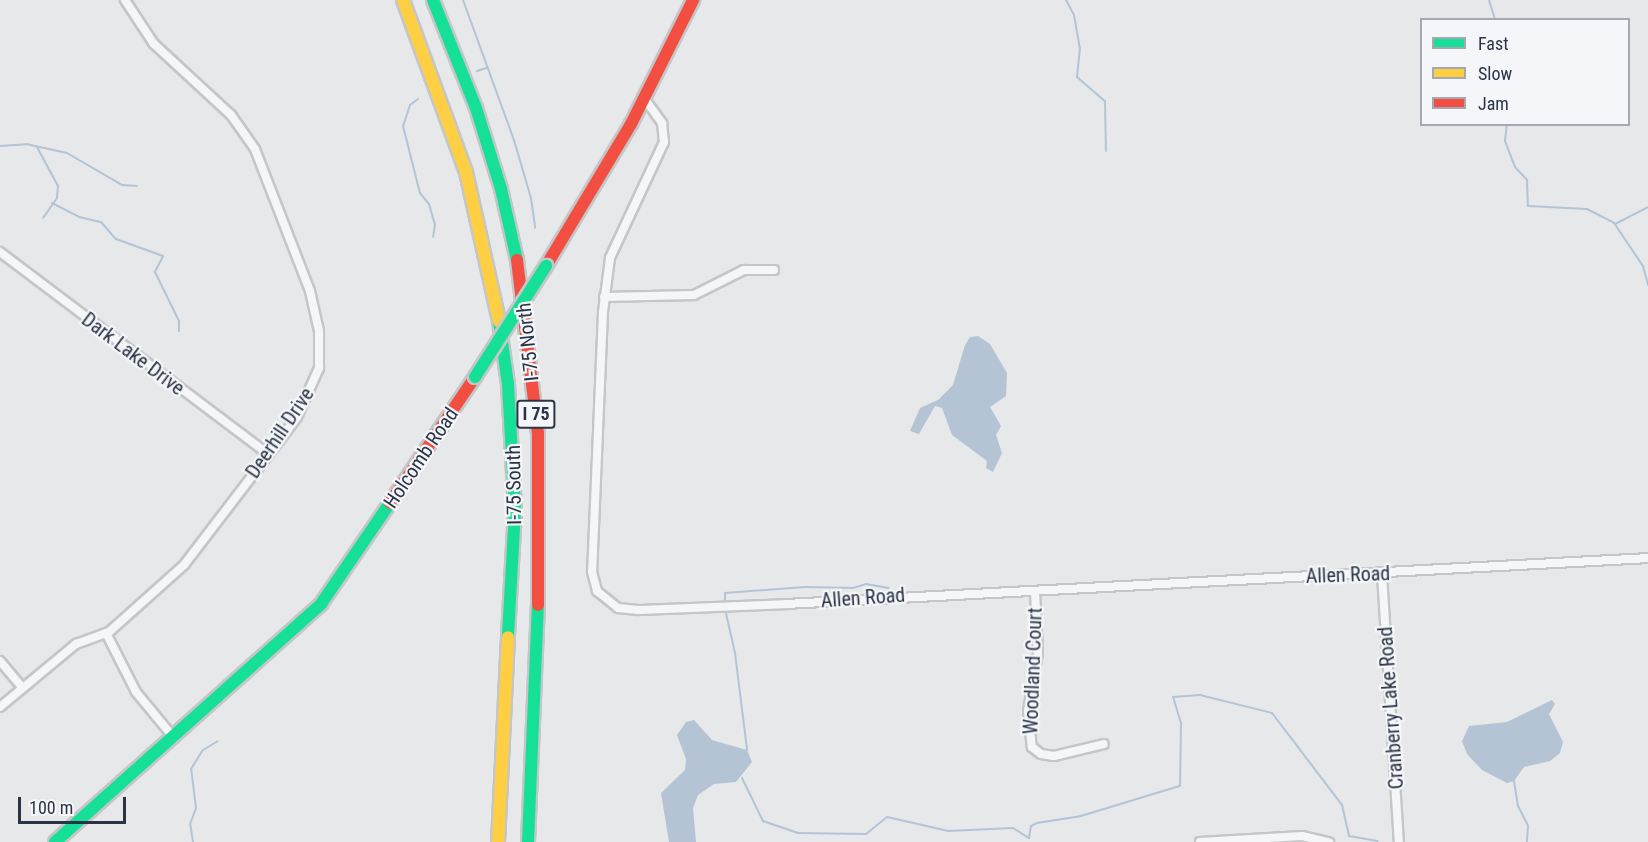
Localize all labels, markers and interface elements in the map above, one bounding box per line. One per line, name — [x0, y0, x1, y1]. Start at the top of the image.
legend — [1420, 18, 1630, 126]
text: Fast — [1478, 33, 1509, 54]
text: Slow — [1478, 63, 1512, 84]
text: Jam — [1478, 93, 1509, 114]
street label: I-75 North — [512, 302, 544, 382]
street label: Dark Lake Drive — [77, 308, 189, 400]
street label: Deerhill Drive — [241, 383, 319, 483]
road number: I 75 — [515, 399, 557, 429]
street label: Holcomb Road — [379, 403, 463, 513]
street label: I-75 South — [501, 445, 527, 525]
street label: Allen Road — [1305, 562, 1391, 588]
street label: Allen Road — [820, 583, 906, 613]
street label: Woodland Court — [1019, 607, 1047, 735]
street label: Cranberry Lake Road — [1373, 626, 1409, 790]
scale bar — [21, 785, 129, 823]
text: 100 m — [29, 797, 73, 818]

